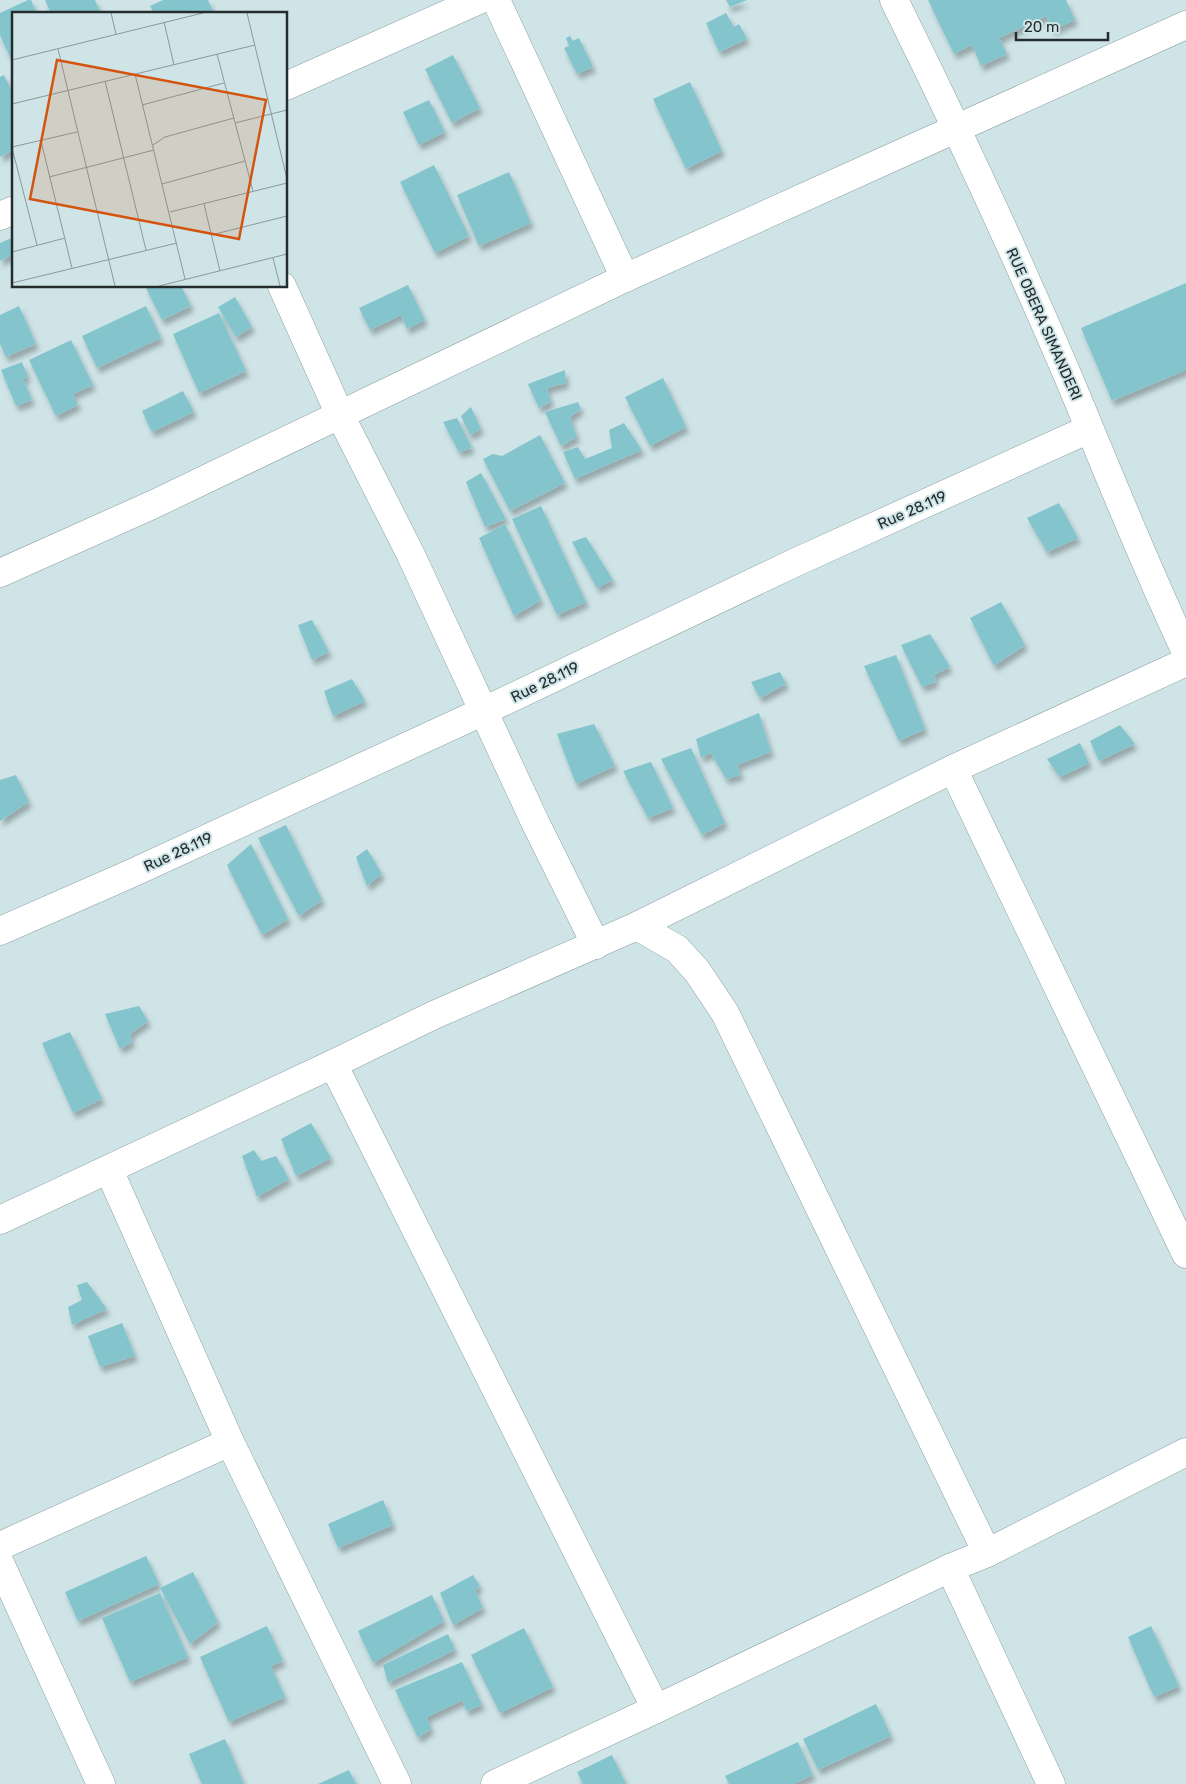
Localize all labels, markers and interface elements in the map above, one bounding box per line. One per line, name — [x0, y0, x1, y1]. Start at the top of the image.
scale bar — [1016, 10, 1108, 42]
inset map — [12, 12, 288, 288]
text: 20 m — [1024, 18, 1059, 36]
street label: RUE OBERA SIMANDERI — [1002, 245, 1086, 403]
street label: Rue 28.119 — [875, 487, 949, 533]
street label: Rue 28.119 — [508, 658, 582, 706]
street label: Rue 28.119 — [141, 828, 215, 876]

